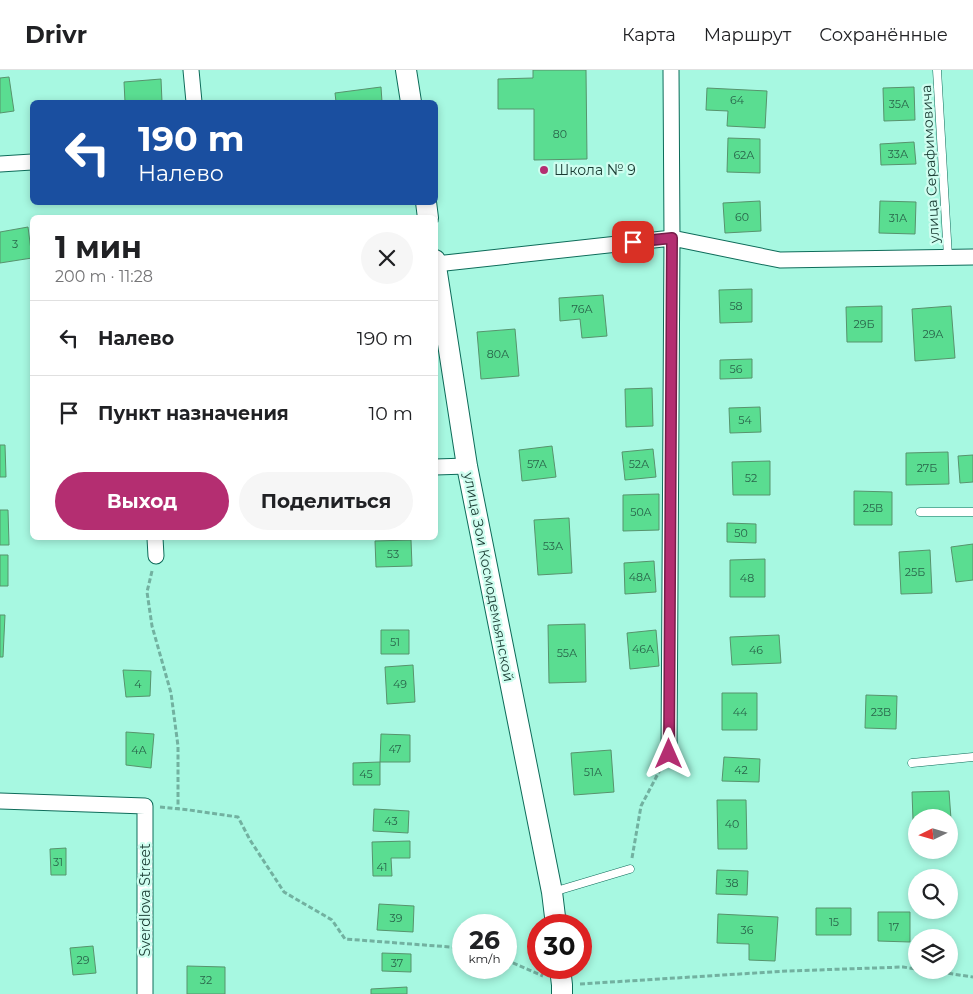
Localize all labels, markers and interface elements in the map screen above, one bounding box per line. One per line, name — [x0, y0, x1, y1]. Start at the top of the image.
text: Drivr — [25, 20, 87, 49]
text: Карта — [622, 24, 676, 46]
text: Маршрут — [704, 24, 791, 46]
text: Сохранённые — [819, 24, 948, 46]
street label: улица Серафимовича — [917, 84, 943, 245]
house number: 64 — [730, 93, 745, 107]
house number: 35А — [889, 97, 910, 111]
text: 190 m — [138, 117, 244, 160]
icon: left — [55, 120, 120, 185]
house number: 80 — [553, 127, 567, 141]
house number: 33А — [888, 147, 909, 161]
house number: 62А — [733, 148, 755, 162]
text: Налево — [138, 160, 224, 187]
place label: Школа № 9 — [554, 161, 636, 179]
marker: Школа № 9 — [538, 164, 550, 176]
house number: 60 — [735, 210, 749, 224]
house number: 31А — [889, 211, 908, 225]
pin — [612, 221, 654, 263]
icon: arrive — [619, 228, 647, 256]
text: 1 мин — [55, 229, 142, 266]
button: close — [361, 232, 413, 284]
house number: 3 — [12, 237, 18, 251]
text: 200 m · 11:28 — [55, 267, 153, 286]
house number: 58 — [729, 299, 743, 313]
house number: 76А — [571, 302, 593, 316]
house number: 29Б — [854, 317, 874, 331]
icon: left — [55, 324, 83, 352]
text: Налево — [98, 327, 174, 350]
text: 190 m — [357, 327, 413, 350]
house number: 29А — [922, 327, 944, 341]
house number: 80А — [487, 347, 510, 361]
house number: 56 — [730, 362, 743, 376]
icon: arrive — [55, 399, 83, 427]
text: Пункт назначения — [98, 402, 289, 425]
text: 10 m — [368, 402, 413, 425]
house number: 54 — [738, 413, 752, 427]
house number: 57А — [527, 457, 548, 471]
house number: 52А — [629, 457, 650, 471]
house number: 27Б — [917, 461, 937, 475]
street label: улица Зои Космодемьянской — [460, 470, 518, 683]
house number: 52 — [745, 471, 757, 485]
button: Выход — [55, 472, 229, 530]
button: Поделиться — [239, 472, 413, 530]
house number: 25В — [863, 501, 883, 515]
house number: 50А — [630, 505, 653, 519]
house number: 50 — [734, 526, 748, 540]
house number: 53А — [543, 539, 564, 553]
house number: 53 — [387, 547, 399, 561]
house number: 25Б — [905, 565, 925, 579]
house number: 48А — [629, 570, 652, 584]
house number: 48 — [740, 571, 754, 585]
house number: 51 — [390, 635, 400, 649]
house number: 46А — [632, 642, 655, 656]
house number: 46 — [749, 643, 763, 657]
house number: 55А — [557, 646, 578, 660]
house number: 4 — [134, 677, 142, 691]
house number: 49 — [393, 677, 407, 691]
house number: 44 — [733, 705, 748, 719]
house number: 23В — [871, 705, 891, 719]
position arrow — [642, 727, 694, 779]
house number: 47 — [388, 742, 402, 756]
house number: 4А — [131, 743, 148, 757]
house number: 42 — [734, 763, 748, 777]
house number: 51А — [584, 765, 603, 779]
house number: 45 — [359, 767, 373, 781]
north arrow — [908, 809, 958, 859]
map controls — [908, 809, 958, 979]
house number: 43 — [384, 814, 398, 828]
house number: 40 — [725, 817, 739, 831]
street label: Sverdlova Street — [136, 843, 154, 957]
house number: 31 — [53, 855, 63, 869]
house number: 41 — [377, 860, 387, 874]
button: search — [908, 869, 958, 919]
house number: 38 — [725, 876, 739, 890]
house number: 39 — [390, 911, 403, 925]
speed limit sign: 30 — [527, 914, 592, 979]
house number: 15 — [829, 915, 839, 929]
house number: 17 — [889, 920, 899, 934]
house number: 36 — [741, 923, 754, 937]
text: 26 — [469, 925, 500, 955]
button: layers — [908, 929, 958, 979]
text: km/h — [468, 951, 501, 966]
house number: 29 — [77, 953, 90, 967]
house number: 37 — [391, 956, 403, 970]
house number: 32 — [200, 973, 212, 987]

